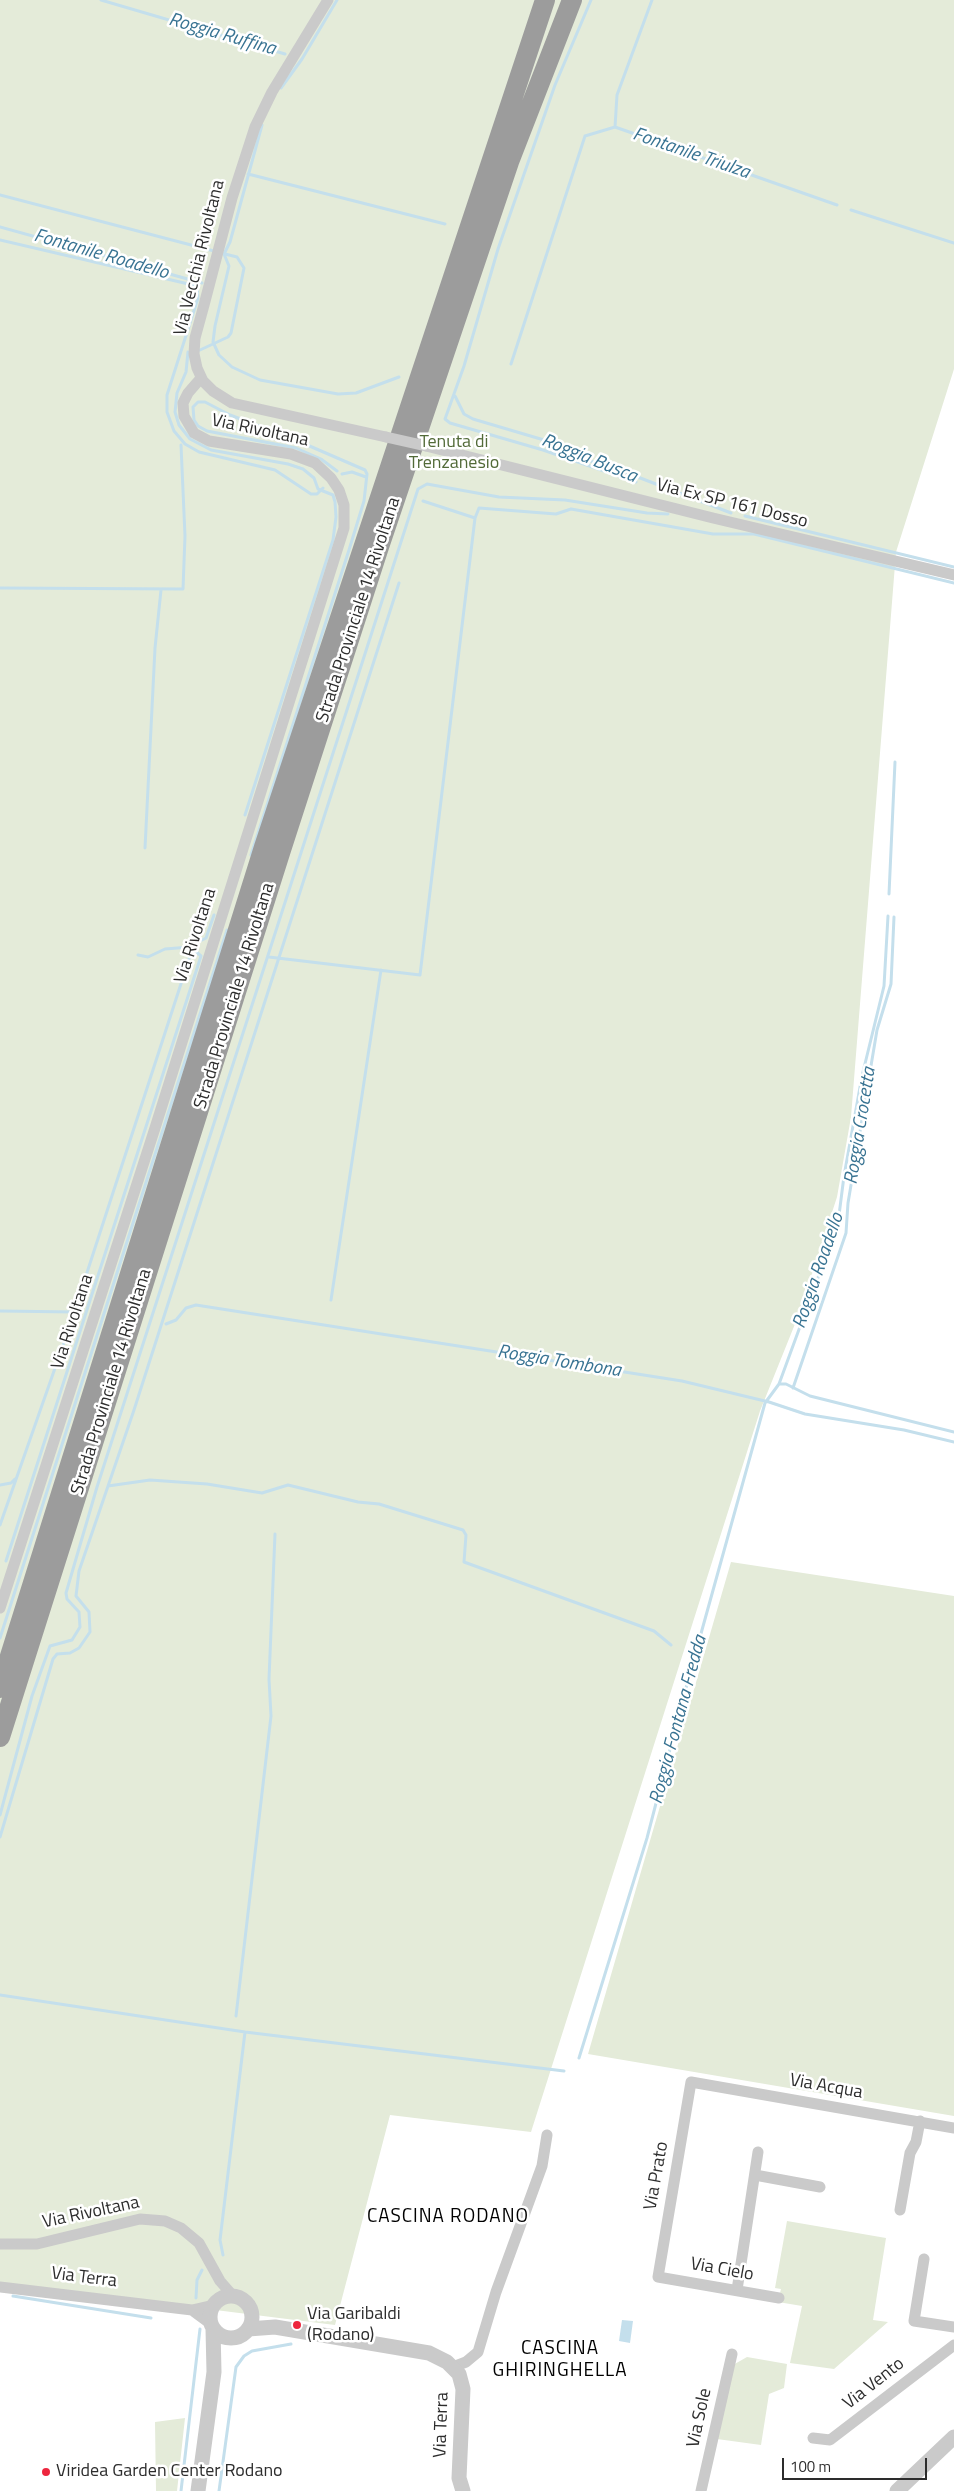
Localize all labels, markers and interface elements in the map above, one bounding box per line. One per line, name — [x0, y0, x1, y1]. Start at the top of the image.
water label: Roggia Ruffina — [166, 9, 278, 61]
water label: Fontanile Triulza — [630, 123, 752, 185]
street label: Via Vecchia Rivoltana — [170, 178, 230, 338]
water label: Fontanile Roadello — [31, 225, 171, 285]
street label: Via Rivoltana — [210, 410, 310, 452]
water label: Roggia Busca — [538, 430, 640, 488]
park label: Tenuta di Trenzanesio — [409, 432, 499, 474]
street label: Via Ex SP 161 Dosso — [654, 475, 810, 533]
street label: Strada Provinciale 14 Rivoltana — [312, 495, 406, 725]
street label: Strada Provinciale 14 Rivoltana — [190, 880, 280, 1112]
street label: Via Rivoltana — [170, 886, 222, 986]
water label: Roggia Crocetta — [841, 1066, 881, 1186]
water label: Roggia Roadello — [789, 1210, 849, 1332]
street label: Strada Provinciale 14 Rivoltana — [67, 1266, 157, 1498]
street label: Via Rivoltana — [47, 1272, 99, 1372]
water label: Roggia Tombona — [496, 1341, 622, 1383]
water label: Roggia Fontana Fredda — [646, 1633, 712, 1807]
street label: Via Acqua — [788, 2070, 864, 2104]
street label: Via Prato — [640, 2140, 674, 2212]
street label: Via Rivoltana — [41, 2192, 141, 2234]
district label: CASCINA RODANO — [365, 2206, 531, 2228]
street label: Via Cielo — [689, 2254, 755, 2286]
street label: Via Terra — [50, 2263, 118, 2293]
place label: Via Garibaldi (Rodano) — [307, 2304, 401, 2346]
marker: Via Garibaldi (Rodano) — [291, 2319, 303, 2331]
district label: CASCINA GHIRINGHELLA — [491, 2338, 629, 2382]
street label: Via Vento — [839, 2353, 909, 2415]
street label: Via Sole — [683, 2386, 717, 2450]
street label: Via Terra — [430, 2392, 454, 2458]
scale bar — [784, 2448, 929, 2480]
text: 100 m — [790, 2455, 831, 2478]
place label: Viridea Garden Center Rodano — [56, 2461, 283, 2483]
marker: Viridea Garden Center Rodano — [40, 2466, 52, 2478]

